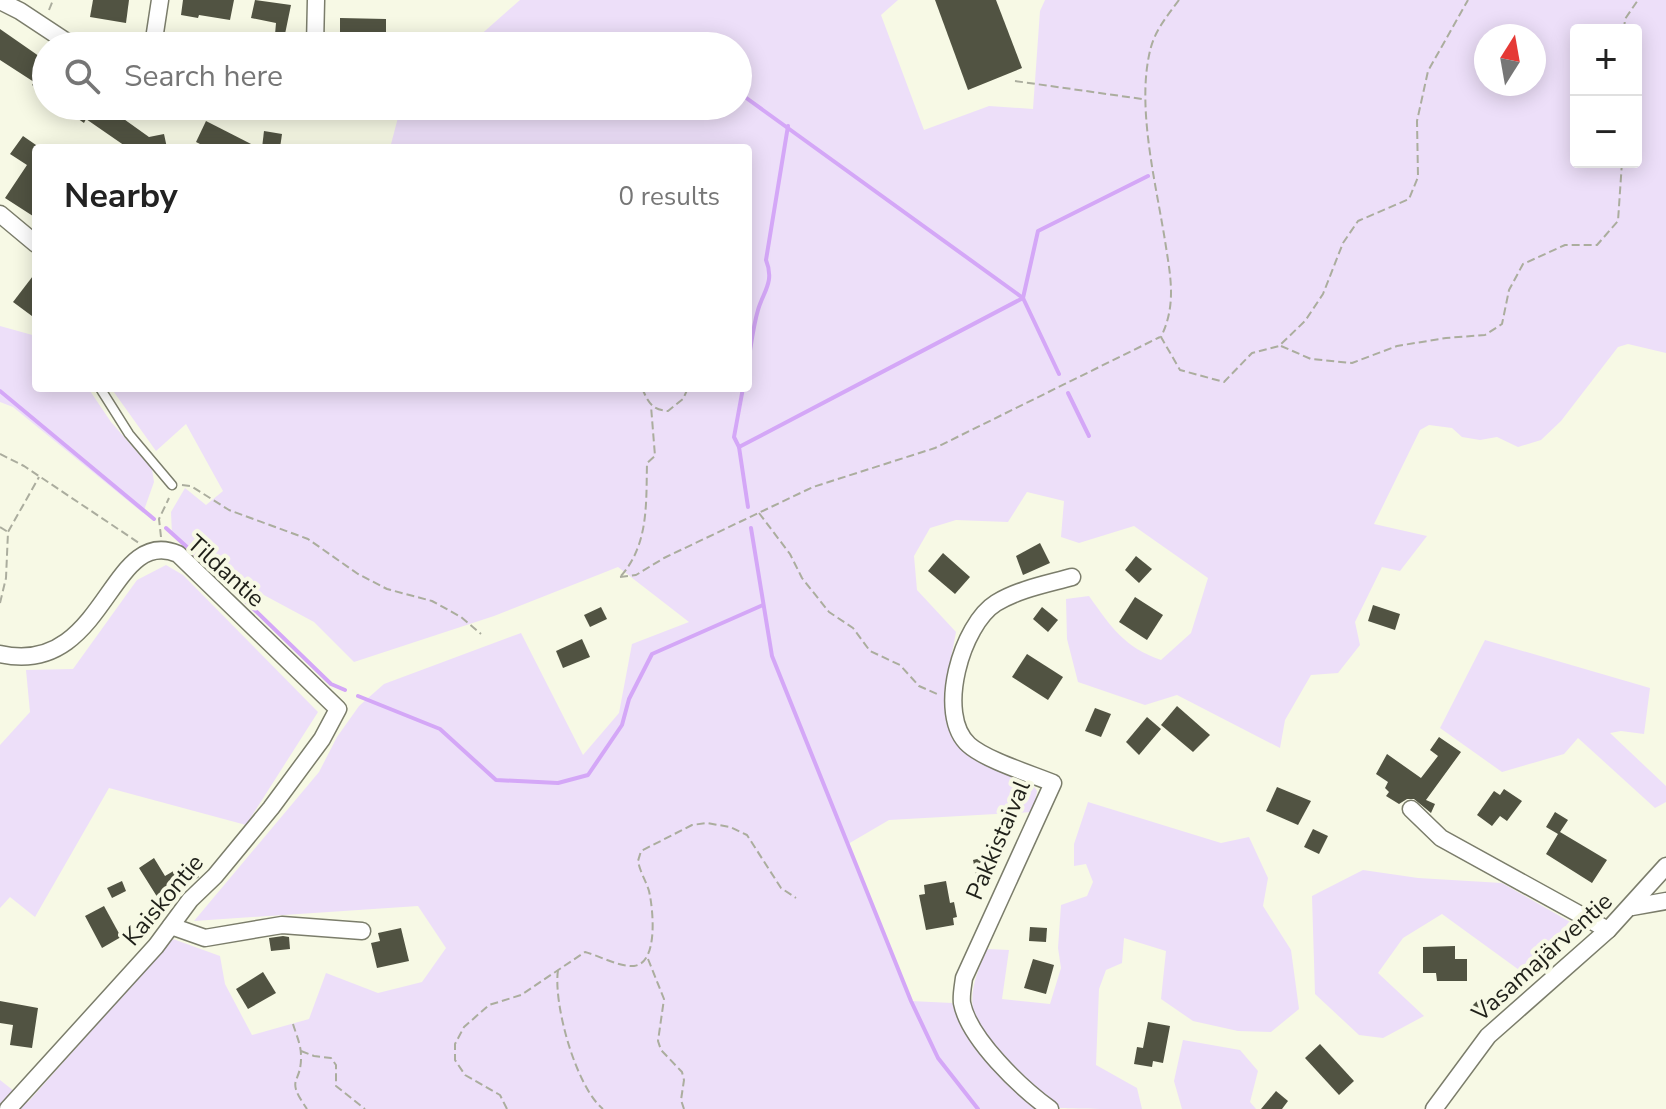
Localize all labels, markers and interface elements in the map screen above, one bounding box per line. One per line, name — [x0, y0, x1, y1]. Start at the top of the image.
north arrow — [1474, 24, 1546, 96]
map controls — [1570, 24, 1642, 168]
button: + — [1570, 24, 1642, 96]
search box — [32, 32, 752, 120]
icon: search — [60, 54, 104, 98]
text: Search here — [124, 56, 283, 97]
button: − — [1570, 96, 1642, 168]
text: Nearby — [64, 173, 178, 219]
text: 0 results — [619, 179, 720, 214]
street label: Tildantie — [180, 528, 272, 614]
street label: Pakkistaival — [958, 775, 1038, 905]
street label: Kaiskontie — [115, 847, 211, 953]
street label: Vasamajärventie — [1464, 885, 1619, 1029]

